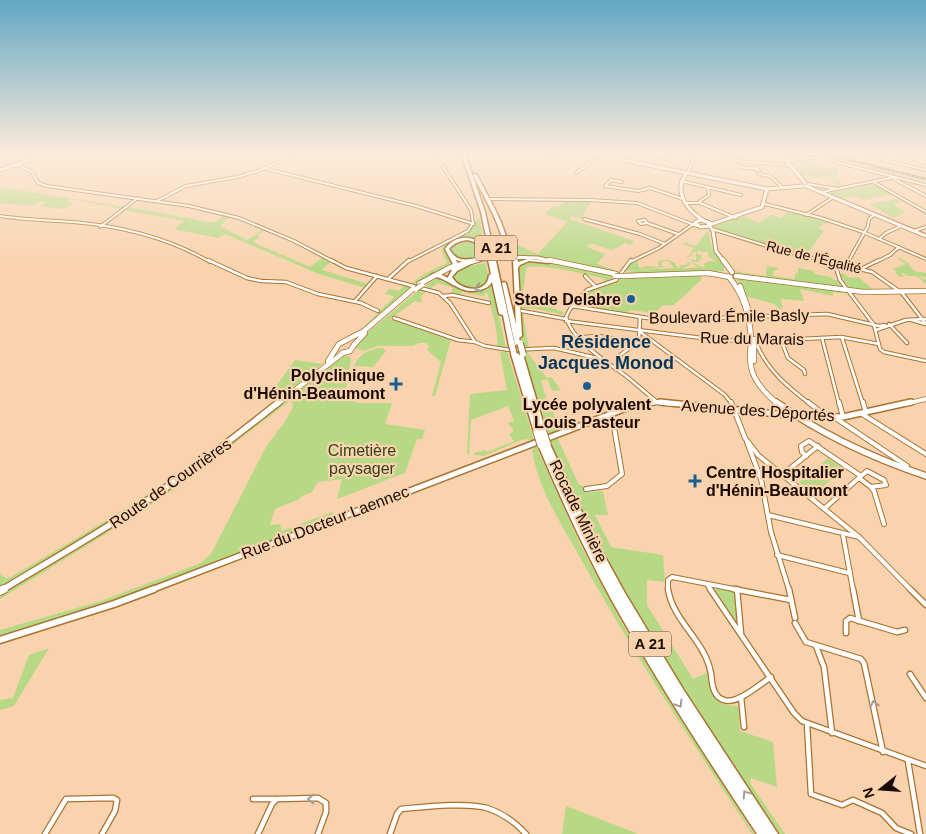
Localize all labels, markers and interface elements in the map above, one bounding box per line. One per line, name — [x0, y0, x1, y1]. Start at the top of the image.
road number: A 21 — [475, 236, 517, 260]
street label: Rue de l'Égalité — [765, 237, 864, 277]
one-way arrow — [473, 282, 482, 293]
place label: Stade Delabre — [514, 291, 621, 308]
marker: Stade Delabre — [625, 293, 637, 305]
street label: Boulevard Émile Basly — [649, 306, 809, 326]
street label: Rue du Marais — [700, 329, 804, 348]
district label: Résidence Jacques Monod — [538, 332, 674, 373]
place label: Polyclinique d'Hénin-Beaumont — [243, 367, 386, 402]
marker: Polyclinique d'Hénin-Beaumont — [389, 377, 403, 391]
marker: Lycée polyvalent Louis Pasteur — [581, 380, 593, 392]
place label: Lycée polyvalent Louis Pasteur — [523, 396, 652, 431]
street label: Avenue des Déportés — [681, 397, 835, 424]
street label: Route de Courrières — [106, 435, 234, 532]
park label: Cimetière paysager — [328, 442, 396, 477]
street label: Rocade Minière — [546, 457, 611, 565]
place label: Centre Hospitalier d'Hénin-Beaumont — [706, 464, 848, 499]
marker: Centre Hospitalier d'Hénin-Beaumont — [688, 474, 702, 488]
street label: Rue du Docteur Laennec — [239, 483, 411, 562]
road number: A 21 — [629, 632, 671, 656]
one-way arrow — [672, 698, 682, 707]
one-way arrow — [869, 700, 880, 709]
north arrow — [856, 764, 906, 814]
text: N — [859, 786, 878, 800]
one-way arrow — [743, 790, 752, 799]
one-way arrow — [307, 794, 315, 804]

